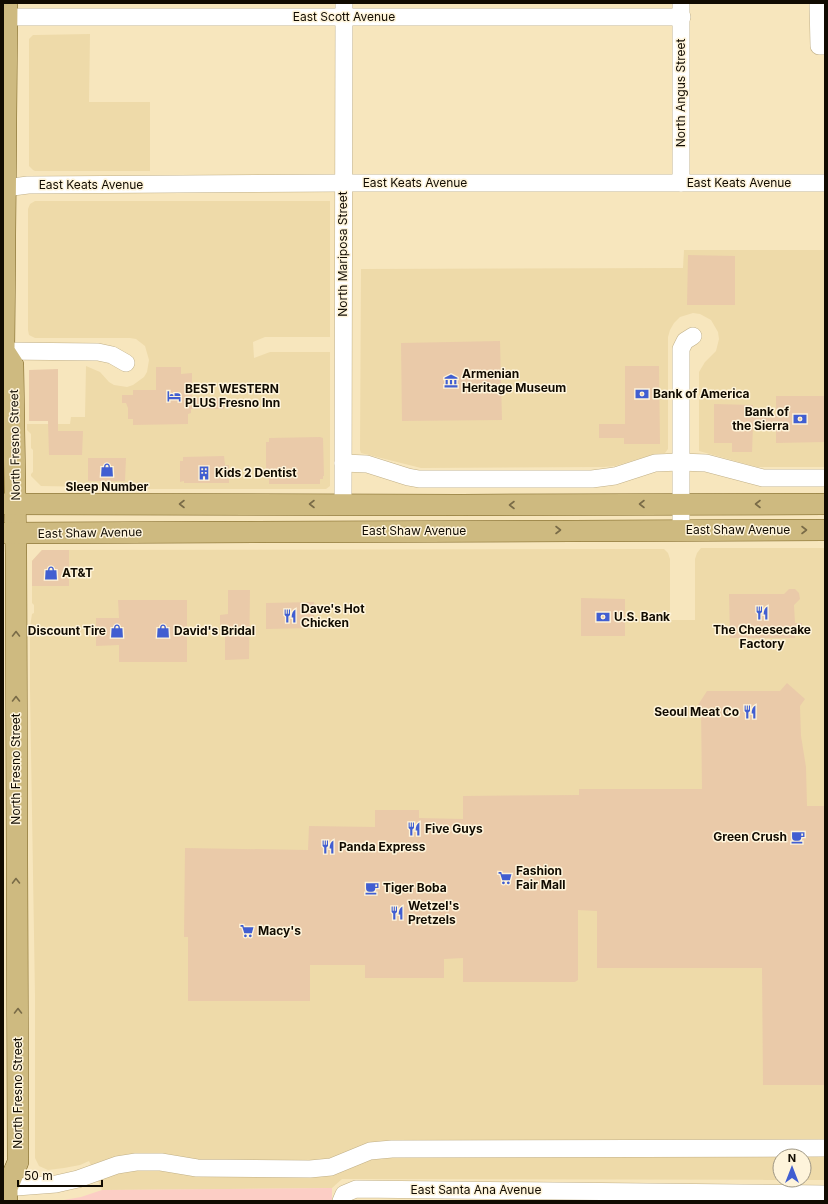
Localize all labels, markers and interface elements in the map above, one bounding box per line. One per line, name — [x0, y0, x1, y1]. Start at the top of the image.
street label: East Scott Avenue — [293, 9, 395, 24]
street label: North Angus Street — [673, 39, 688, 147]
street label: East Keats Avenue — [363, 175, 467, 190]
street label: East Keats Avenue — [687, 175, 791, 190]
street label: East Keats Avenue — [39, 177, 143, 192]
street label: North Mariposa Street — [335, 191, 350, 317]
place label: Armenian Heritage Museum — [462, 366, 566, 395]
museum icon: Armenian Heritage Museum — [443, 373, 459, 389]
place label: BEST WESTERN PLUS Fresno Inn — [185, 381, 280, 410]
bank icon: Bank of America — [634, 386, 650, 402]
place label: Bank of America — [653, 386, 750, 401]
hotel icon: BEST WESTERN PLUS Fresno Inn — [166, 388, 182, 404]
street label: North Fresno Street — [6, 389, 23, 501]
place label: Bank of the Sierra — [732, 404, 789, 433]
bank icon: Bank of the Sierra — [792, 411, 808, 427]
shop icon: Sleep Number — [99, 462, 115, 478]
building icon: Kids 2 Dentist — [196, 465, 212, 481]
place label: Kids 2 Dentist — [215, 465, 297, 480]
place label: Sleep Number — [66, 479, 149, 494]
one-way arrow — [179, 500, 185, 508]
one-way arrow — [309, 500, 315, 508]
one-way arrow — [509, 500, 515, 509]
one-way arrow — [639, 500, 645, 508]
one-way arrow — [755, 500, 761, 508]
street label: East Shaw Avenue — [686, 522, 790, 537]
street label: East Shaw Avenue — [362, 523, 466, 538]
street label: East Shaw Avenue — [38, 524, 142, 541]
one-way arrow — [555, 526, 561, 534]
one-way arrow — [801, 526, 807, 534]
shop icon: AT&T — [43, 565, 59, 581]
place label: AT&T — [62, 565, 93, 580]
place label: Dave's Hot Chicken — [301, 601, 365, 630]
restaurant icon: The Cheesecake Factory — [754, 605, 770, 621]
restaurant icon: Dave's Hot Chicken — [282, 608, 298, 624]
bank icon: U.S. Bank — [595, 609, 611, 625]
place label: U.S. Bank — [614, 609, 670, 624]
place label: The Cheesecake Factory — [713, 622, 811, 651]
place label: Discount Tire — [28, 623, 106, 638]
shop icon: Discount Tire — [109, 623, 125, 639]
shop icon: David's Bridal — [155, 623, 171, 639]
place label: David's Bridal — [174, 623, 255, 638]
one-way arrow — [12, 631, 20, 637]
one-way arrow — [12, 696, 20, 702]
place label: Seoul Meat Co — [654, 704, 739, 719]
restaurant icon: Seoul Meat Co — [742, 704, 758, 720]
street label: North Fresno Street — [8, 713, 23, 825]
restaurant icon: Five Guys — [406, 821, 422, 837]
place label: Five Guys — [425, 821, 483, 836]
place label: Green Crush — [713, 829, 787, 844]
cafe icon: Green Crush — [790, 829, 806, 845]
restaurant icon: Panda Express — [320, 839, 336, 855]
place label: Panda Express — [339, 839, 426, 854]
place label: Fashion Fair Mall — [516, 863, 565, 892]
supermarket icon: Fashion Fair Mall — [497, 870, 513, 886]
one-way arrow — [12, 878, 21, 884]
cafe icon: Tiger Boba — [364, 880, 380, 896]
place label: Tiger Boba — [383, 880, 447, 895]
place label: Wetzel's Pretzels — [408, 898, 459, 927]
restaurant icon: Wetzel's Pretzels — [389, 905, 405, 921]
supermarket icon: Macy's — [239, 923, 255, 939]
place label: Macy's — [258, 923, 301, 938]
one-way arrow — [13, 1008, 22, 1014]
street label: North Fresno Street — [10, 1037, 25, 1149]
north arrow — [772, 1148, 812, 1188]
text: N — [788, 1151, 796, 1165]
scale bar — [18, 1162, 102, 1188]
text: 50 m — [24, 1168, 53, 1183]
street label: East Santa Ana Avenue — [411, 1182, 541, 1197]

